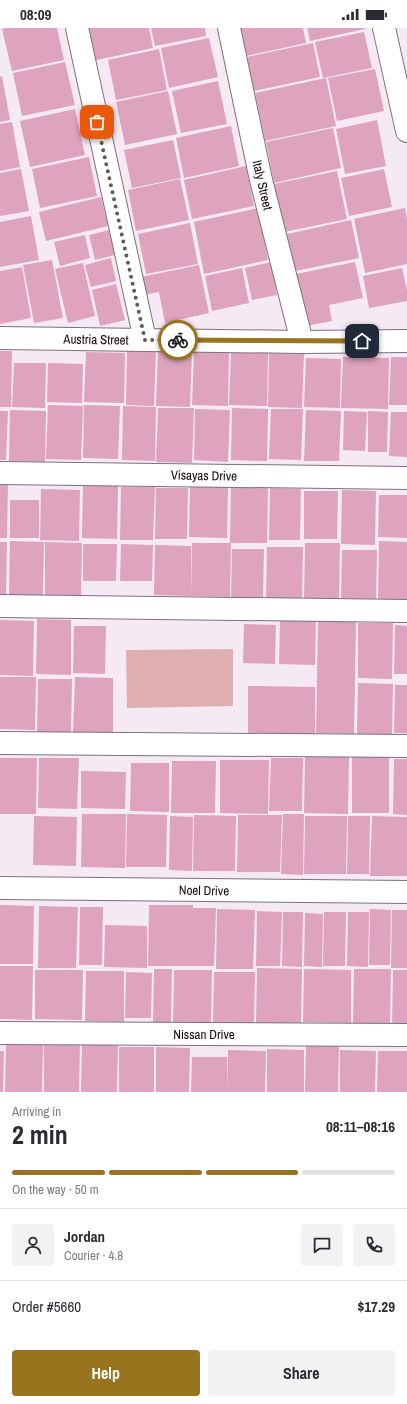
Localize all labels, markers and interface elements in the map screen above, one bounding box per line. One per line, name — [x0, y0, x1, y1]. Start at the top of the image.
text: 08:09 — [20, 4, 51, 25]
pin — [80, 105, 114, 139]
icon: bag — [86, 111, 108, 133]
street label: Italy Street — [248, 158, 277, 212]
courier — [158, 320, 198, 360]
pin — [345, 324, 379, 358]
icon: bike — [167, 329, 189, 351]
street label: Austria Street — [62, 330, 129, 349]
icon: home — [351, 330, 373, 352]
street label: Visayas Drive — [171, 466, 237, 485]
street label: Noel Drive — [179, 882, 229, 899]
street label: Nissan Drive — [173, 1026, 235, 1043]
text: Arriving in — [12, 1103, 61, 1120]
text: 08:11–08:16 — [326, 1116, 395, 1137]
text: 2 min — [12, 1117, 68, 1152]
text: On the way · 50 m — [12, 1181, 99, 1198]
button: person — [12, 1224, 54, 1266]
button: chat — [301, 1224, 343, 1266]
button: phone — [353, 1224, 395, 1266]
text: Jordan — [64, 1226, 105, 1247]
text: Courier · 4.8 — [64, 1247, 123, 1264]
text: Order #5660 — [12, 1296, 81, 1317]
text: $17.29 — [357, 1296, 395, 1317]
button: Help — [12, 1350, 200, 1396]
button: Share — [208, 1350, 395, 1396]

